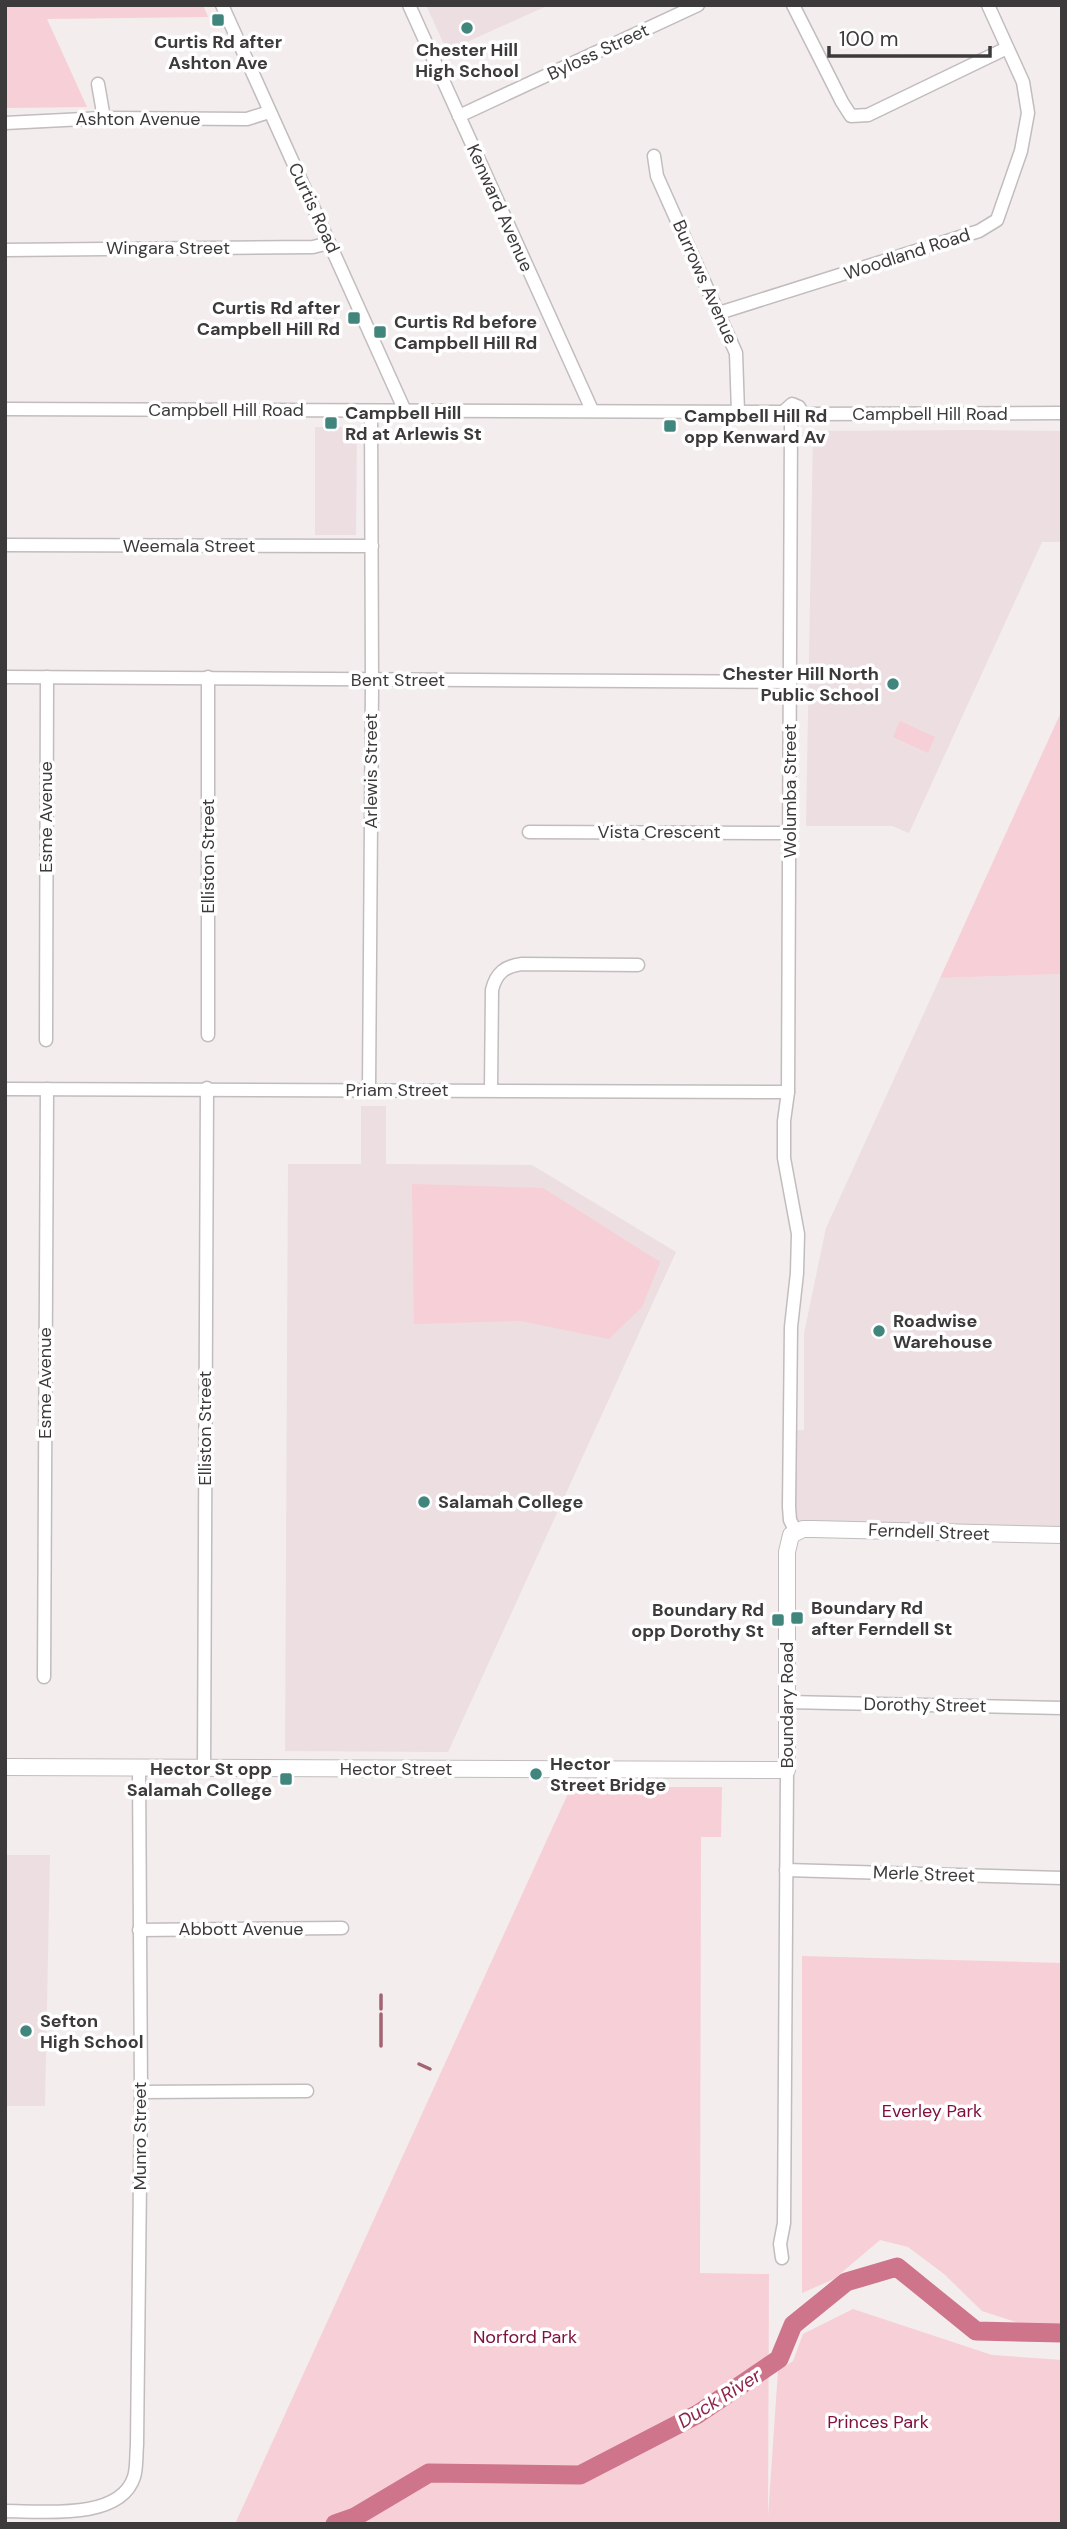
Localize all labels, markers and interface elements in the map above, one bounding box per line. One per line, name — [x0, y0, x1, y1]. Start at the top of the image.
marker: Curtis Rd after Ashton Ave — [210, 12, 226, 28]
scale bar — [829, 14, 990, 58]
street label: Byloss Street — [543, 18, 653, 86]
marker: Chester Hill High School — [459, 20, 475, 36]
text: 100 m — [839, 25, 899, 53]
place label: Curtis Rd after Ashton Ave — [154, 30, 282, 75]
place label: Chester Hill High School — [415, 38, 519, 83]
street label: Ashton Avenue — [75, 107, 201, 131]
street label: Kenward Avenue — [461, 140, 539, 276]
street label: Curtis Road — [283, 159, 345, 257]
street label: Burrows Avenue — [667, 216, 743, 348]
street label: Woodland Road — [841, 222, 973, 286]
street label: Wingara Street — [106, 236, 230, 260]
place label: Curtis Rd after Campbell Hill Rd — [197, 296, 340, 341]
marker: Curtis Rd after Campbell Hill Rd — [346, 310, 362, 326]
place label: Curtis Rd before Campbell Hill Rd — [394, 310, 537, 355]
marker: Curtis Rd before Campbell Hill Rd — [372, 324, 388, 340]
street label: Campbell Hill Road — [148, 398, 304, 422]
place label: Campbell Hill Rd at Arlewis St — [345, 401, 482, 446]
street label: Campbell Hill Road — [852, 402, 1008, 426]
place label: Campbell Hill Rd opp Kenward Av — [684, 404, 827, 449]
marker: Campbell Hill Rd at Arlewis St — [323, 415, 339, 431]
marker: Campbell Hill Rd opp Kenward Av — [662, 418, 678, 434]
street label: Weemala Street — [123, 534, 255, 558]
place label: Chester Hill North Public School — [722, 662, 879, 707]
street label: Bent Street — [351, 668, 445, 692]
marker: Chester Hill North Public School — [885, 676, 901, 692]
street label: Arlewis Street — [359, 713, 383, 829]
street label: Wolumba Street — [778, 724, 802, 858]
street label: Esme Avenue — [34, 761, 58, 873]
street label: Elliston Street — [196, 799, 220, 913]
street label: Vista Crescent — [597, 820, 721, 844]
street label: Priam Street — [345, 1078, 449, 1102]
place label: Roadwise Warehouse — [893, 1309, 993, 1354]
marker: Roadwise Warehouse — [871, 1323, 887, 1339]
street label: Esme Avenue — [33, 1327, 57, 1439]
street label: Elliston Street — [193, 1371, 217, 1485]
place label: Salamah College — [438, 1490, 583, 1514]
marker: Salamah College — [416, 1494, 432, 1510]
street label: Ferndell Street — [868, 1518, 990, 1546]
place label: Boundary Rd after Ferndell St — [811, 1596, 952, 1641]
place label: Boundary Rd opp Dorothy St — [631, 1598, 764, 1643]
marker: Boundary Rd after Ferndell St — [789, 1610, 805, 1626]
marker: Boundary Rd opp Dorothy St — [770, 1612, 786, 1628]
street label: Boundary Road — [775, 1642, 799, 1768]
street label: Dorothy Street — [863, 1692, 987, 1718]
place label: Hector Street Bridge — [550, 1752, 666, 1797]
place label: Hector St opp Salamah College — [127, 1757, 272, 1802]
street label: Hector Street — [340, 1757, 452, 1781]
marker: Hector Street Bridge — [528, 1766, 544, 1782]
marker: Hector St opp Salamah College — [278, 1771, 294, 1787]
street label: Merle Street — [873, 1860, 975, 1888]
street label: Abbott Avenue — [179, 1917, 303, 1941]
place label: Sefton High School — [40, 2009, 144, 2054]
marker: Sefton High School — [18, 2023, 34, 2039]
street label: Munro Street — [128, 2082, 152, 2190]
park label: Everley Park — [882, 2099, 982, 2123]
park label: Norford Park — [473, 2325, 577, 2349]
water label: Duck River — [673, 2362, 766, 2434]
park label: Princes Park — [827, 2410, 929, 2434]

